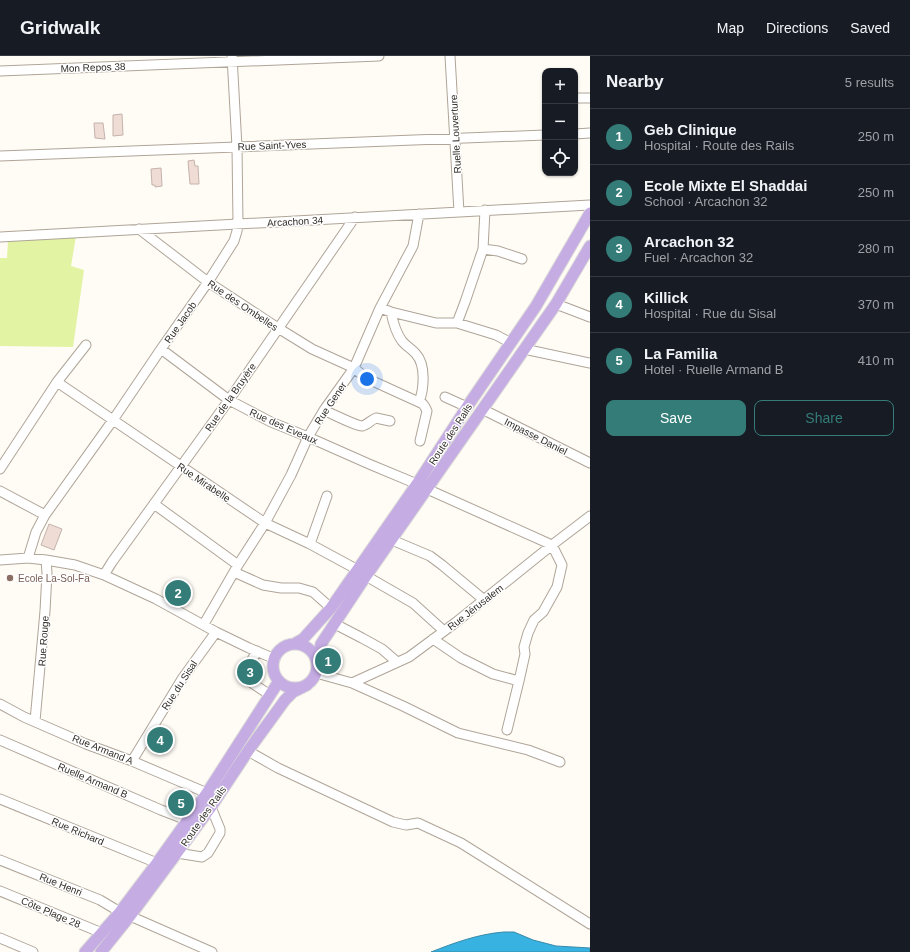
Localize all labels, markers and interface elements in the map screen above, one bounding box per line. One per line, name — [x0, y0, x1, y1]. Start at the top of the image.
text: Gridwalk — [20, 17, 100, 38]
text: Map — [717, 20, 744, 36]
text: Directions — [766, 20, 828, 36]
text: Saved — [850, 20, 890, 36]
street label: Mon Repos 38 — [60, 61, 126, 74]
map controls — [542, 68, 578, 176]
button: + — [542, 68, 578, 104]
text: Nearby — [606, 72, 664, 91]
text: 5 results — [845, 75, 894, 90]
street label: Ruelle Louverture — [448, 94, 463, 174]
button: − — [542, 104, 578, 140]
text: Geb Clinique — [644, 121, 737, 138]
text: 1 — [615, 129, 623, 144]
text: 250 m — [858, 129, 894, 144]
text: Hospital · Route des Rails — [644, 138, 794, 153]
street label: Rue Saint-Yves — [237, 139, 307, 152]
button: locate — [542, 140, 578, 176]
text: Ecole Mixte El Shaddai — [644, 177, 807, 194]
text: 2 — [615, 185, 623, 200]
text: 250 m — [858, 185, 894, 200]
text: School · Arcachon 32 — [644, 194, 768, 209]
street label: Arcachon 34 — [267, 215, 324, 228]
text: Arcachon 32 — [644, 233, 734, 250]
text: 3 — [615, 241, 623, 256]
text: 280 m — [858, 241, 894, 256]
text: Fuel · Arcachon 32 — [644, 250, 753, 265]
street label: Rue des Ombelles — [206, 278, 280, 333]
text: Killick — [644, 289, 688, 306]
text: 4 — [615, 297, 623, 312]
text: 370 m — [858, 297, 894, 312]
street label: Rue Jacob — [162, 299, 199, 345]
text: Hospital · Rue du Sisal — [644, 306, 776, 321]
text: La Familia — [644, 345, 717, 362]
text: 5 — [615, 353, 623, 368]
text: 410 m — [858, 353, 894, 368]
street label: Rue de la Bruyère — [203, 361, 258, 433]
text: Hotel · Ruelle Armand B — [644, 362, 783, 377]
your location — [357, 369, 377, 389]
street label: Rue Gener — [312, 379, 349, 427]
button: Save — [606, 400, 746, 436]
button: Share — [754, 400, 894, 436]
street label: Route des Rails — [427, 402, 474, 467]
street label: Rue des Eveaux — [248, 407, 320, 446]
street label: Impasse Daniel — [503, 416, 569, 457]
street label: Rue Mirabelle — [175, 461, 233, 504]
marker: Ecole La-Sol-Fa — [5, 573, 15, 583]
place label: Ecole La-Sol-Fa — [18, 573, 90, 584]
pin: 2 — [165, 578, 191, 608]
street label: Rue Jérusalem — [445, 582, 505, 632]
street label: Rue Rouge — [36, 615, 51, 667]
pin: 1 — [315, 646, 341, 676]
pin: 3 — [237, 657, 263, 687]
street label: Rue du Sisal — [159, 658, 199, 712]
pin: 4 — [147, 725, 173, 755]
street label: Rue Armand A — [71, 732, 135, 767]
street label: Ruelle Armand B — [56, 761, 130, 800]
street label: Route des Rails — [179, 784, 228, 848]
pin: 5 — [168, 788, 194, 818]
street label: Rue Richard — [50, 816, 106, 847]
street label: Rue Henri — [38, 871, 84, 898]
street label: Côte Plage 28 — [19, 895, 83, 930]

